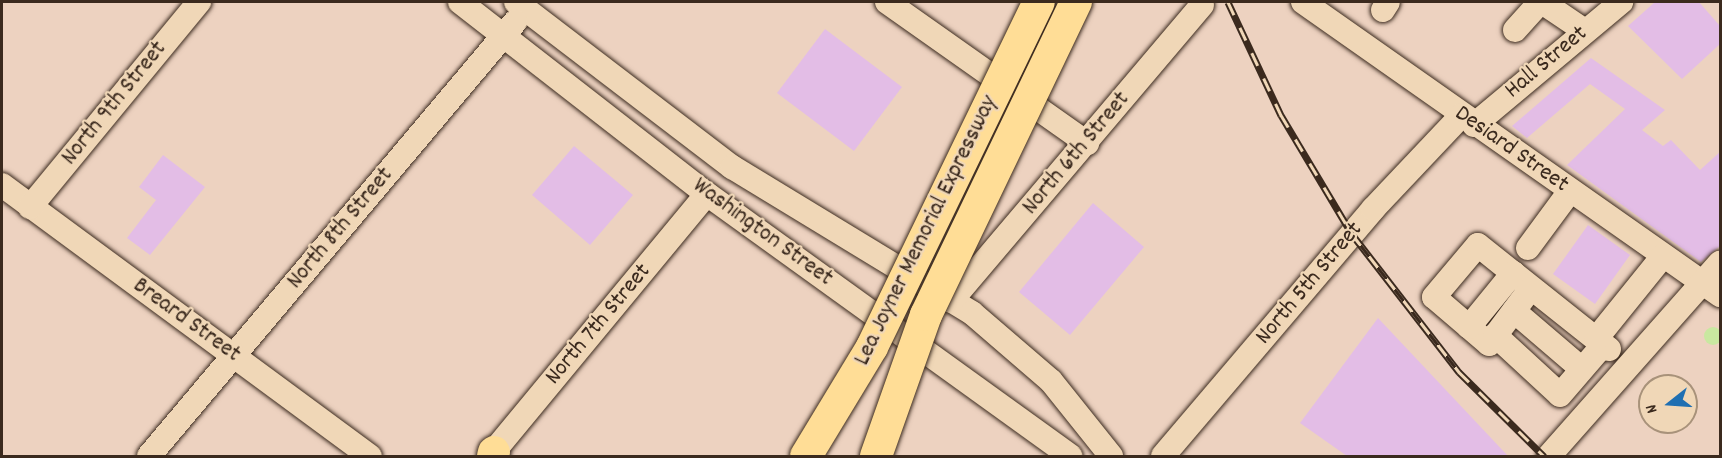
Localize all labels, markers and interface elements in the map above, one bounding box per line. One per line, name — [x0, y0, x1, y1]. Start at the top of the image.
street label: Hall Street — [1500, 20, 1594, 106]
street label: North 9th Street — [56, 36, 174, 172]
street label: North 6th Street — [1017, 86, 1137, 222]
street label: Lea Joyner Memorial Expressway — [849, 91, 1005, 371]
street label: Desiard Street — [1448, 100, 1574, 200]
street label: North 8th Street — [282, 162, 400, 296]
street label: Washington Street — [686, 172, 838, 294]
street label: North 5th Street — [1250, 217, 1370, 351]
street label: North 7th Street — [540, 258, 658, 392]
street label: Breard Street — [127, 272, 245, 370]
north arrow — [1638, 374, 1698, 434]
text: N — [1640, 402, 1664, 416]

